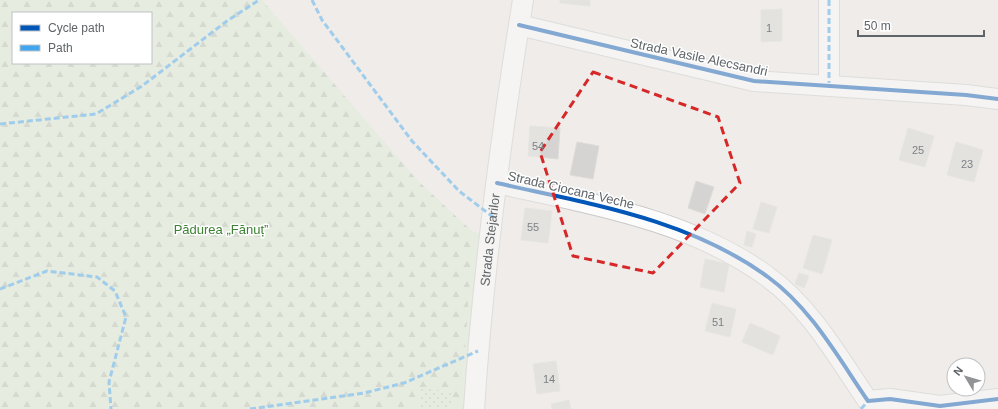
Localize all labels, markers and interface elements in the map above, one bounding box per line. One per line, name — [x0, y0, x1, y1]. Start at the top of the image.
legend — [12, 12, 152, 64]
scale bar — [858, 12, 984, 38]
text: 50 m — [864, 19, 891, 33]
text: Cycle path — [48, 21, 105, 35]
house number: 1 — [766, 22, 772, 34]
street label: Strada Vasile Alecsandri — [629, 35, 769, 79]
text: Path — [48, 41, 73, 55]
house number: 54 — [532, 140, 544, 152]
house number: 25 — [912, 144, 924, 156]
house number: 23 — [961, 158, 973, 170]
street label: Strada Ciocana Veche — [506, 168, 636, 212]
street label: Strada Stejarilor — [477, 192, 502, 287]
house number: 55 — [527, 221, 539, 233]
park label: Pădurea „Fănuț” — [174, 222, 268, 237]
house number: 51 — [712, 316, 724, 328]
north arrow — [946, 357, 986, 397]
text: N — [951, 364, 965, 378]
house number: 14 — [543, 373, 555, 385]

